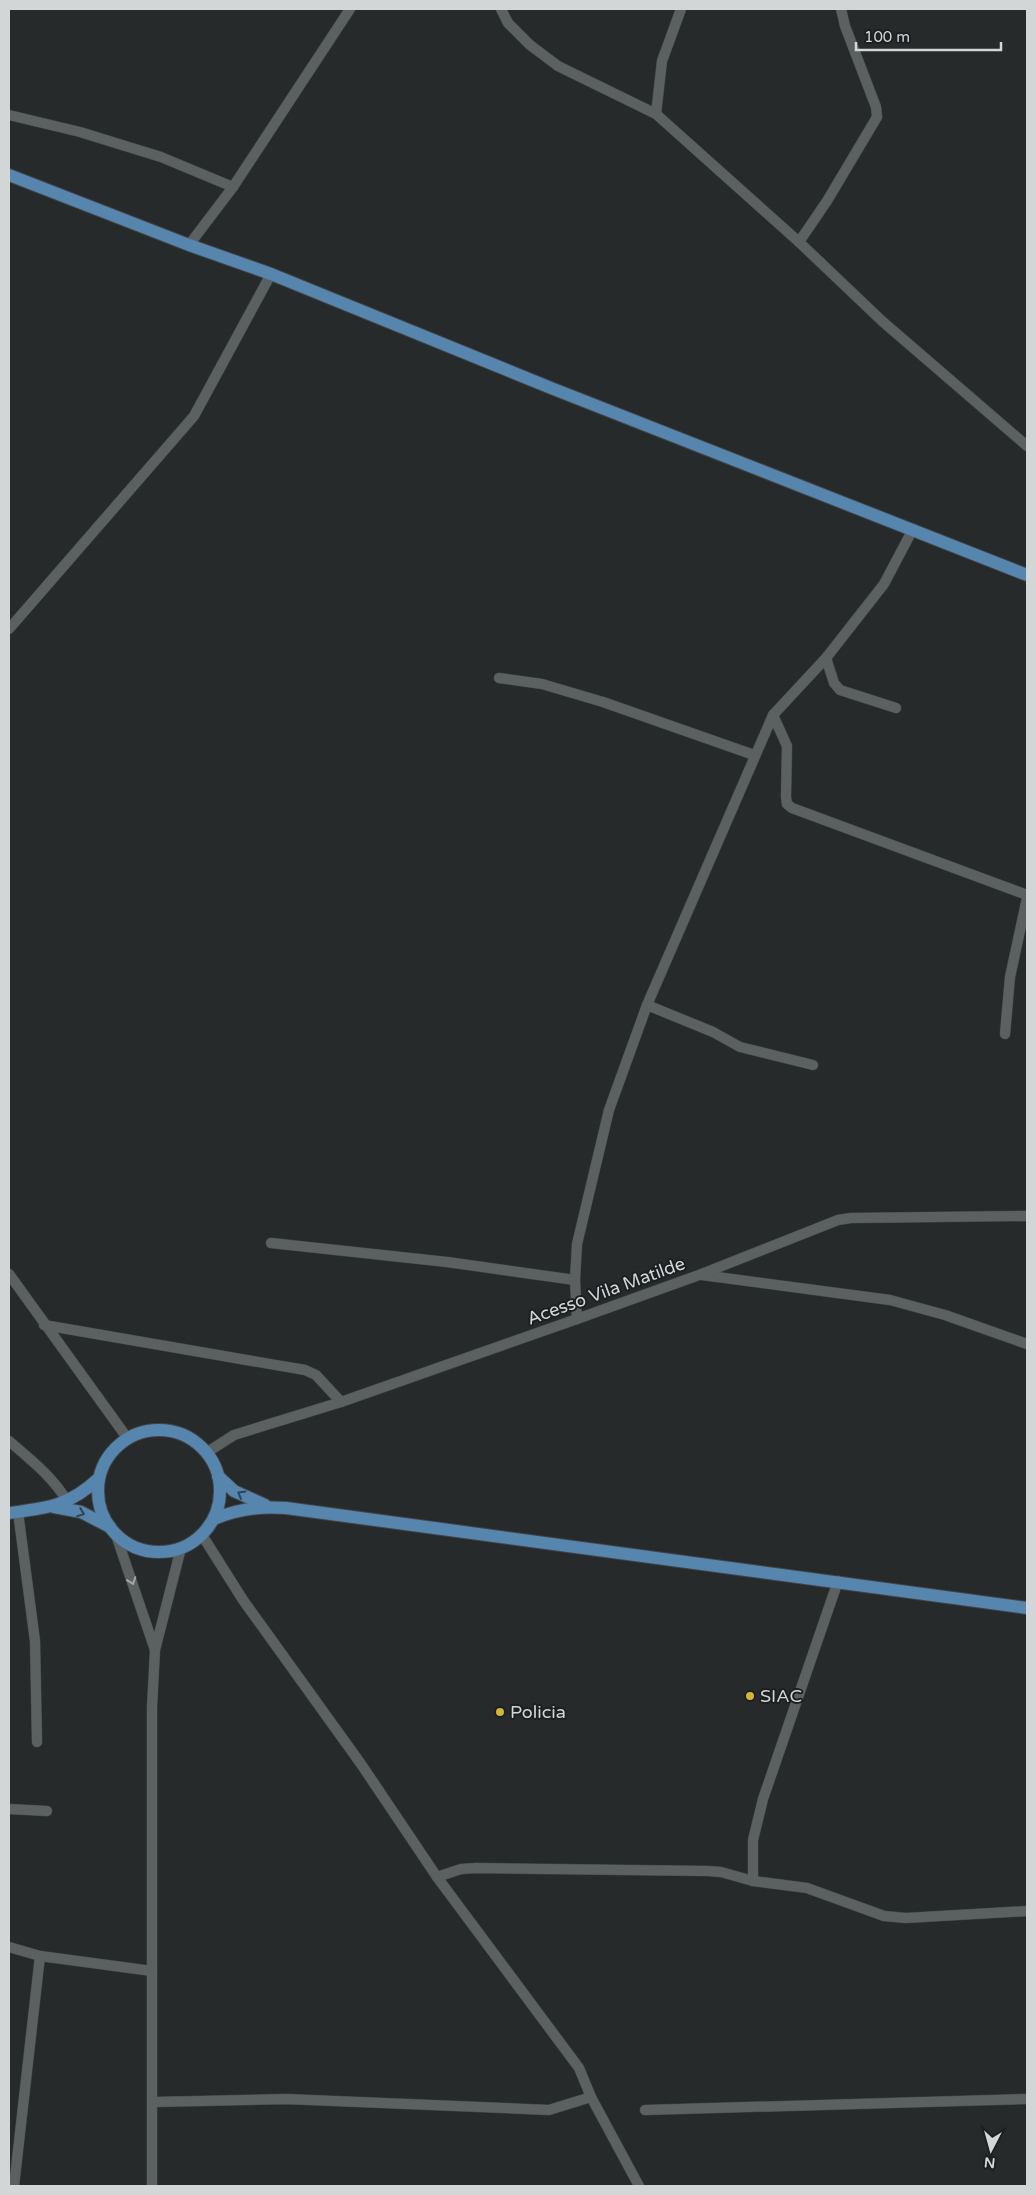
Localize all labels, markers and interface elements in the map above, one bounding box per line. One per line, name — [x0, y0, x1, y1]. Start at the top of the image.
scale bar — [856, 20, 1001, 52]
text: 100 m — [864, 28, 910, 46]
street label: Acesso Vila Matilde — [524, 1252, 688, 1330]
one-way arrow — [237, 1491, 246, 1501]
one-way arrow — [76, 1507, 85, 1517]
one-way arrow — [126, 1577, 136, 1585]
place label: SIAC — [760, 1685, 802, 1707]
marker: SIAC — [744, 1690, 756, 1702]
place label: Policia — [510, 1701, 566, 1723]
marker: Policia — [494, 1706, 506, 1718]
north arrow — [966, 2125, 1016, 2175]
text: N — [983, 2153, 996, 2171]

